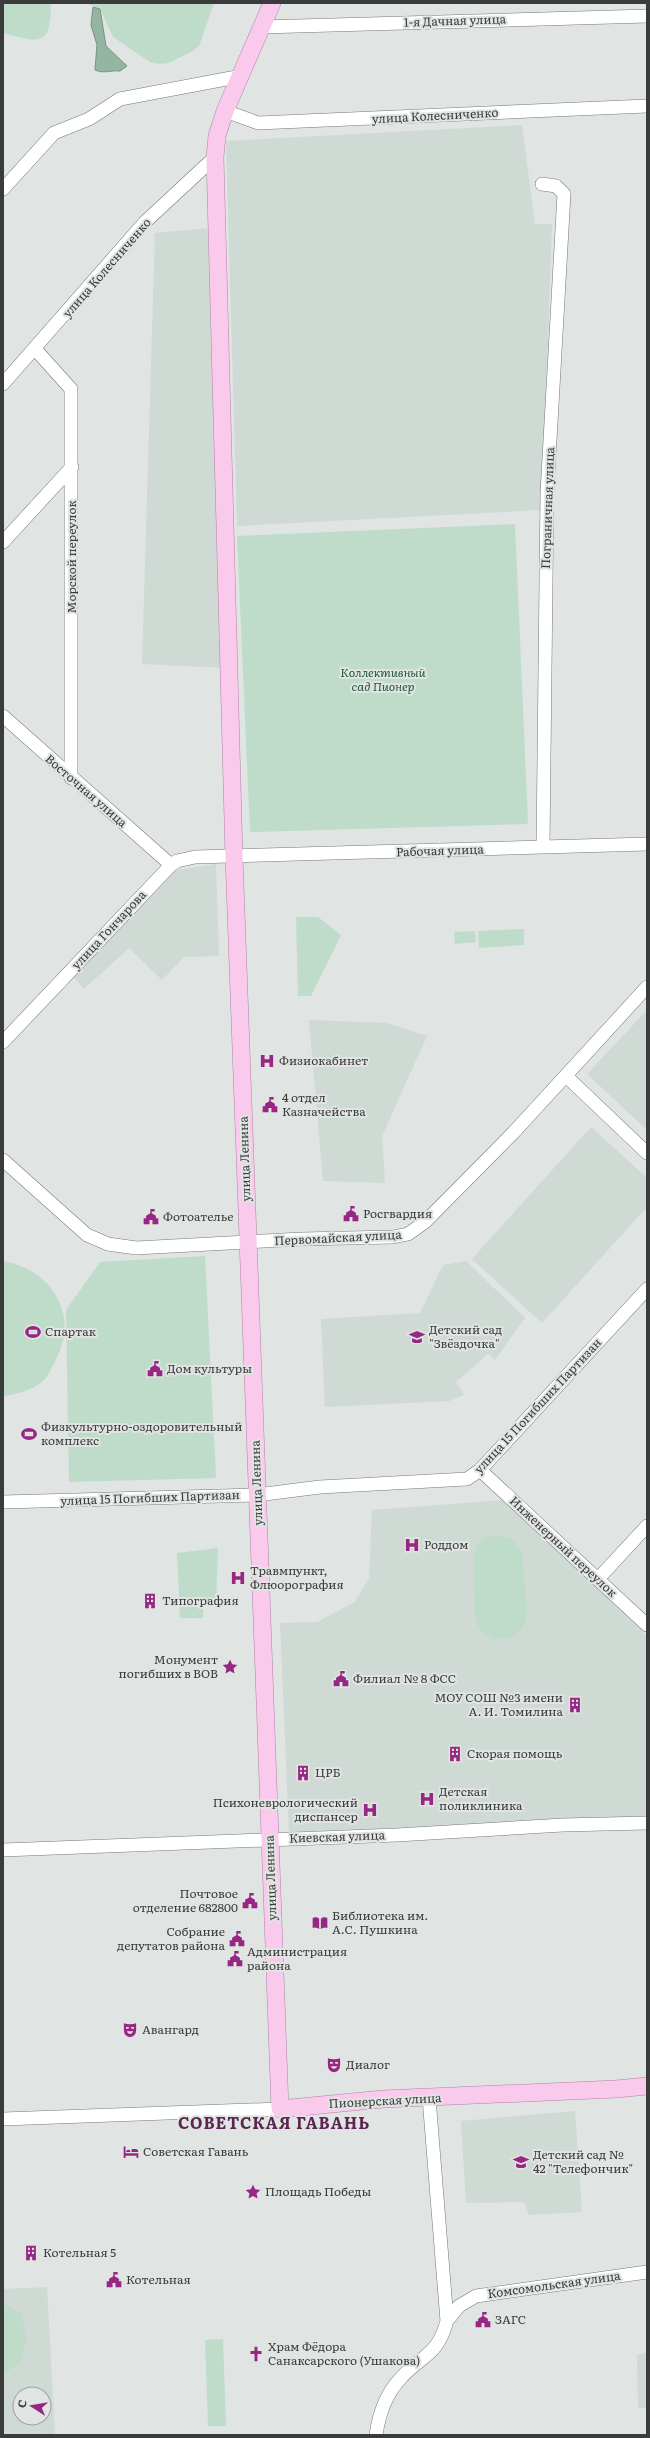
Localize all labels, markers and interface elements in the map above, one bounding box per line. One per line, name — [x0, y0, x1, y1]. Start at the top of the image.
street label: 1-я Дачная улица — [404, 9, 507, 31]
street label: улица Колесниченко — [371, 103, 499, 127]
street label: улица Колесниченко — [58, 214, 155, 321]
street label: Пограничная улица — [536, 446, 558, 569]
street label: Морской переулок — [62, 500, 80, 614]
park label: Коллективный сад Пионер — [340, 663, 427, 695]
street label: Восточная улица — [42, 749, 132, 831]
street label: Рабочая улица — [396, 839, 485, 861]
street label: улица Гончарова — [67, 885, 150, 973]
place label: Физиокабинет — [279, 1051, 368, 1069]
hospital icon: Физиокабинет — [258, 1052, 276, 1070]
place label: 4 отдел Казначейства — [282, 1088, 366, 1120]
public building icon: 4 отдел Казначейства — [261, 1096, 279, 1114]
street label: улица Ленина — [233, 1115, 254, 1202]
place label: Росгвардия — [363, 1204, 432, 1222]
public building icon: Росгвардия — [342, 1205, 360, 1223]
place label: Фотоателье — [163, 1207, 234, 1225]
public building icon: Фотоателье — [142, 1208, 160, 1226]
street label: Первомайская улица — [274, 1225, 403, 1249]
place label: Детский сад "Звёздочка" — [429, 1320, 502, 1352]
place label: Спартак — [45, 1322, 96, 1340]
sports icon: Спартак — [24, 1323, 42, 1341]
school or university icon: Детский сад "Звёздочка" — [408, 1328, 426, 1346]
street label: улица 15 Погибших Партизан — [469, 1334, 605, 1477]
place label: Дом культуры — [167, 1359, 252, 1377]
public building icon: Дом культуры — [146, 1360, 164, 1378]
place label: Физкультурно-оздоровительный комплекс — [41, 1417, 242, 1449]
sports icon: Физкультурно-оздоровительный комплекс — [20, 1425, 38, 1443]
street label: улица Ленина — [245, 1439, 266, 1526]
street label: улица 15 Погибших Партизан — [60, 1485, 240, 1509]
street label: Инженерный переулок — [506, 1492, 621, 1601]
place label: Роддом — [424, 1535, 469, 1553]
hospital icon: Роддом — [403, 1536, 421, 1554]
place label: Травмпункт, Флюорография — [250, 1561, 344, 1593]
hospital icon: Травмпункт, Флюорография — [229, 1569, 247, 1587]
place label: Типография — [162, 1591, 239, 1609]
building icon: Типография — [141, 1592, 159, 1610]
place label: Монумент погибших в ВОВ — [119, 1650, 218, 1682]
place icon: Монумент погибших в ВОВ — [221, 1658, 239, 1676]
place label: Филиал № 8 ФСС — [353, 1669, 456, 1687]
public building icon: Филиал № 8 ФСС — [332, 1670, 350, 1688]
place label: МОУ СОШ №3 имени А. И. Томилина — [434, 1688, 564, 1720]
building icon: МОУ СОШ №3 имени А. И. Томилина — [566, 1696, 584, 1714]
place label: Скорая помощь — [467, 1744, 563, 1762]
building icon: Скорая помощь — [446, 1745, 464, 1763]
place label: ЦРБ — [315, 1763, 340, 1781]
building icon: ЦРБ — [294, 1764, 312, 1782]
place label: Детская поликлиника — [439, 1782, 523, 1814]
hospital icon: Детская поликлиника — [418, 1790, 436, 1808]
place label: Психоневрологический диспансер — [213, 1793, 358, 1825]
hospital icon: Психоневрологический диспансер — [361, 1801, 379, 1819]
street label: Киевская улица — [289, 1825, 386, 1847]
street label: улица Ленина — [259, 1834, 280, 1921]
place label: Почтовое отделение 682800 — [133, 1884, 238, 1916]
public building icon: Почтовое отделение 682800 — [241, 1892, 259, 1910]
place label: Библиотека им. А.С. Пушкина — [332, 1906, 428, 1938]
library icon: Библиотека им. А.С. Пушкина — [311, 1914, 329, 1932]
place label: Собрание депутатов района — [117, 1922, 226, 1954]
public building icon: Собрание депутатов района — [228, 1930, 246, 1948]
place label: Администрация района — [247, 1942, 347, 1974]
public building icon: Администрация района — [226, 1950, 244, 1968]
place label: Авангард — [142, 2020, 199, 2038]
theatre icon: Авангард — [121, 2021, 139, 2039]
place label: Диалог — [346, 2055, 390, 2073]
theatre icon: Диалог — [325, 2056, 343, 2074]
street label: Пионерская улица — [328, 2088, 442, 2112]
district label: СОВЕТСКАЯ ГАВАНЬ — [178, 2110, 370, 2134]
place label: Советская Гавань — [143, 2142, 249, 2160]
hotel icon: Советская Гавань — [122, 2143, 140, 2161]
place label: Детский сад № 42 "Телефончик" — [533, 2145, 633, 2177]
school or university icon: Детский сад № 42 "Телефончик" — [512, 2153, 530, 2171]
place label: Площадь Победы — [265, 2182, 371, 2200]
place icon: Площадь Победы — [244, 2183, 262, 2201]
place label: Котельная 5 — [43, 2243, 116, 2261]
building icon: Котельная 5 — [22, 2244, 40, 2262]
street label: Комсомольская улица — [486, 2266, 622, 2302]
place label: Котельная — [126, 2270, 191, 2288]
public building icon: Котельная — [105, 2271, 123, 2289]
place label: ЗАГС — [495, 2310, 526, 2328]
public building icon: ЗАГС — [474, 2311, 492, 2329]
place label: Храм Фёдора Санаксарского (Ушакова) — [268, 2337, 420, 2369]
church icon: Храм Фёдора Санаксарского (Ушакова) — [247, 2345, 265, 2363]
north arrow — [12, 2386, 52, 2426]
text: С — [13, 2398, 30, 2409]

